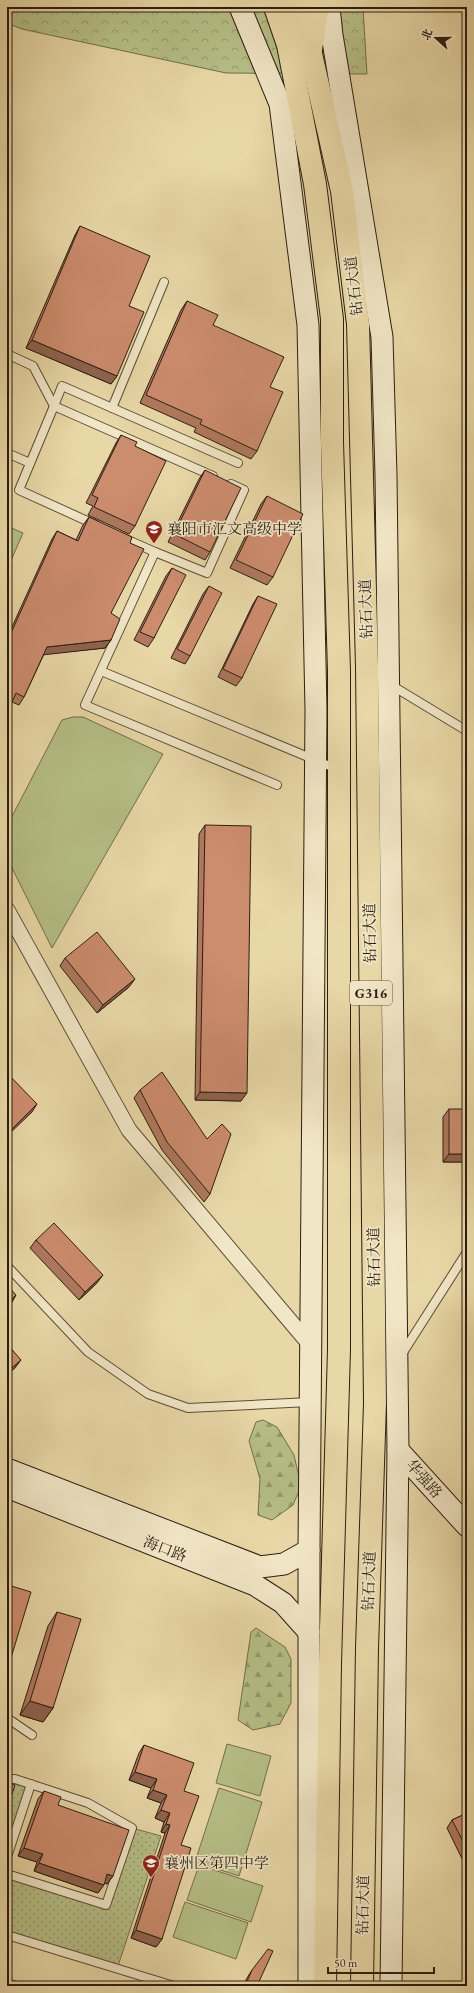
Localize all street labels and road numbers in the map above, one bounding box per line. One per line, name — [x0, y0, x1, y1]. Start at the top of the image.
street label: 钻石大道 — [340, 255, 367, 317]
street label: 钻石大道 — [355, 579, 376, 639]
street label: 钻石大道 — [359, 903, 380, 963]
road number: G316 — [350, 981, 392, 1005]
street label: 钻石大道 — [363, 1227, 384, 1287]
street label: 华强路 — [402, 1456, 446, 1502]
street label: 海口路 — [141, 1532, 190, 1565]
street label: 钻石大道 — [358, 1551, 379, 1611]
street label: 钻石大道 — [352, 1875, 373, 1935]

